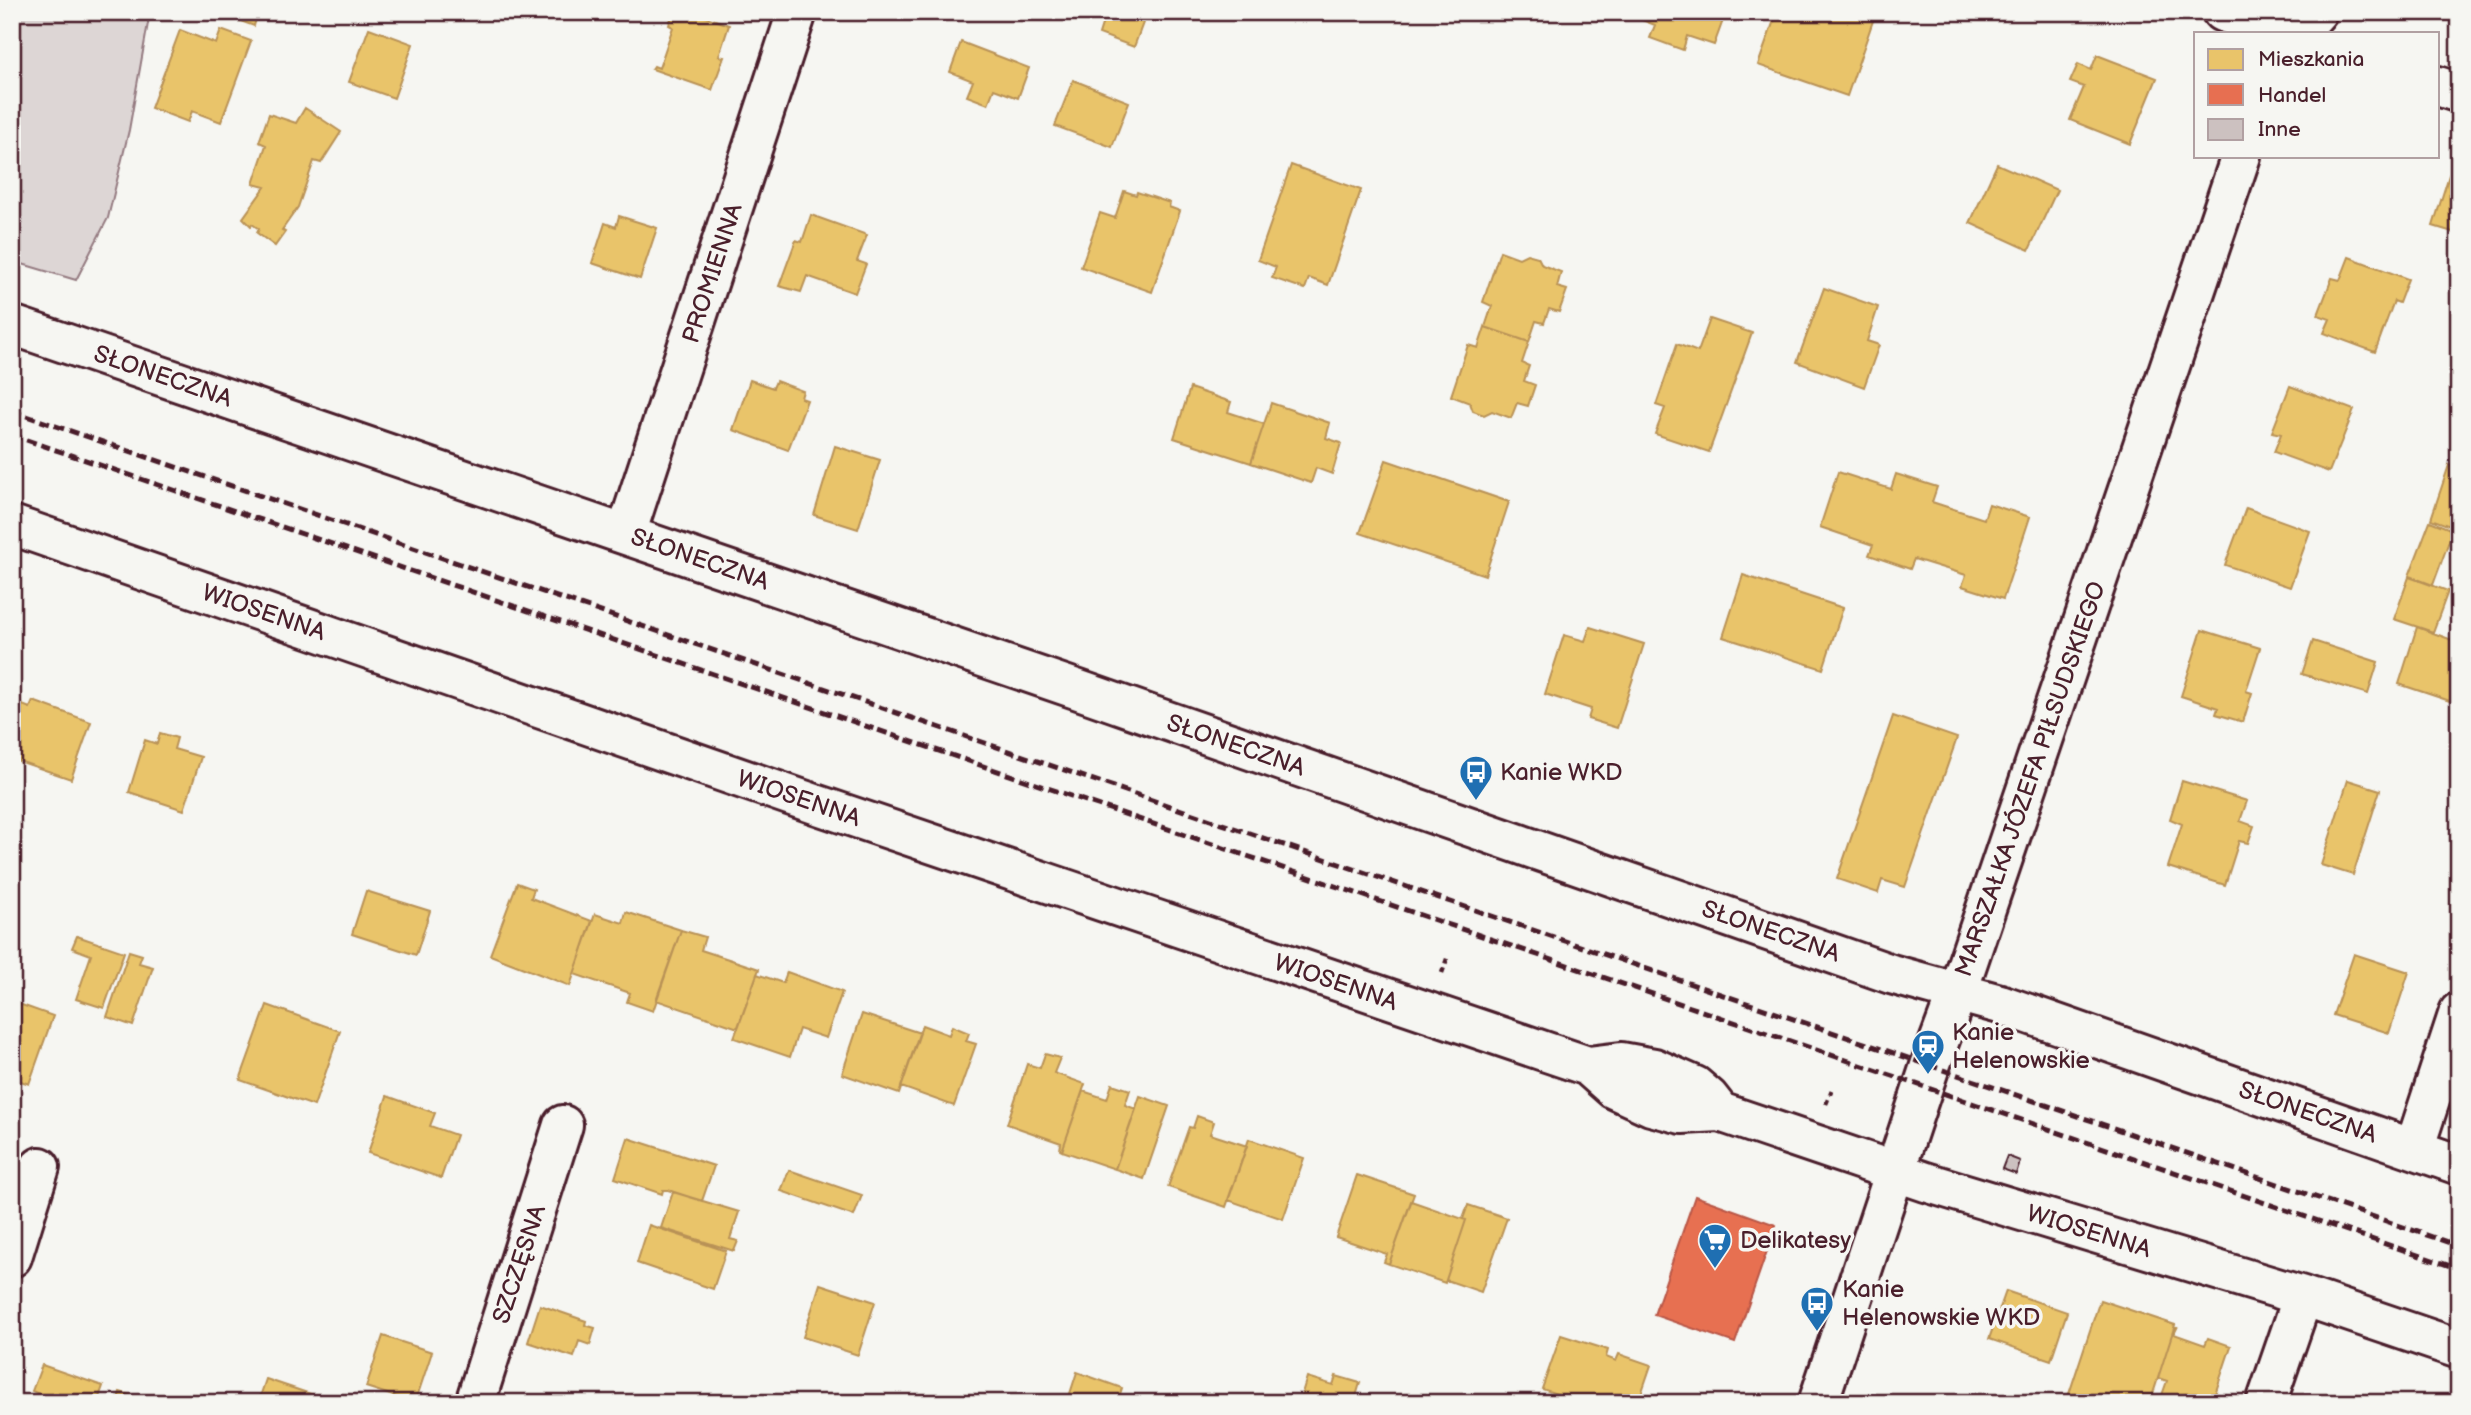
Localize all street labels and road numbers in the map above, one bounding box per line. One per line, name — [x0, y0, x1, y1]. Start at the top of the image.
street label: PROMIENNA — [676, 199, 749, 347]
street label: SŁONECZNA — [90, 339, 236, 414]
street label: SŁONECZNA — [627, 522, 773, 597]
street label: MARSZAŁKA JÓZEFA PIŁSUDSKIEGO — [1948, 577, 2112, 981]
street label: WIOSENNA — [198, 578, 330, 647]
street label: SŁONECZNA — [1163, 708, 1309, 783]
street label: WIOSENNA — [733, 764, 865, 833]
street label: SŁONECZNA — [1698, 894, 1844, 969]
street label: WIOSENNA — [1270, 948, 1402, 1017]
street label: SŁONECZNA — [2235, 1075, 2381, 1150]
street label: WIOSENNA — [2023, 1199, 2155, 1264]
street label: SZCZĘSNA — [487, 1201, 552, 1327]

